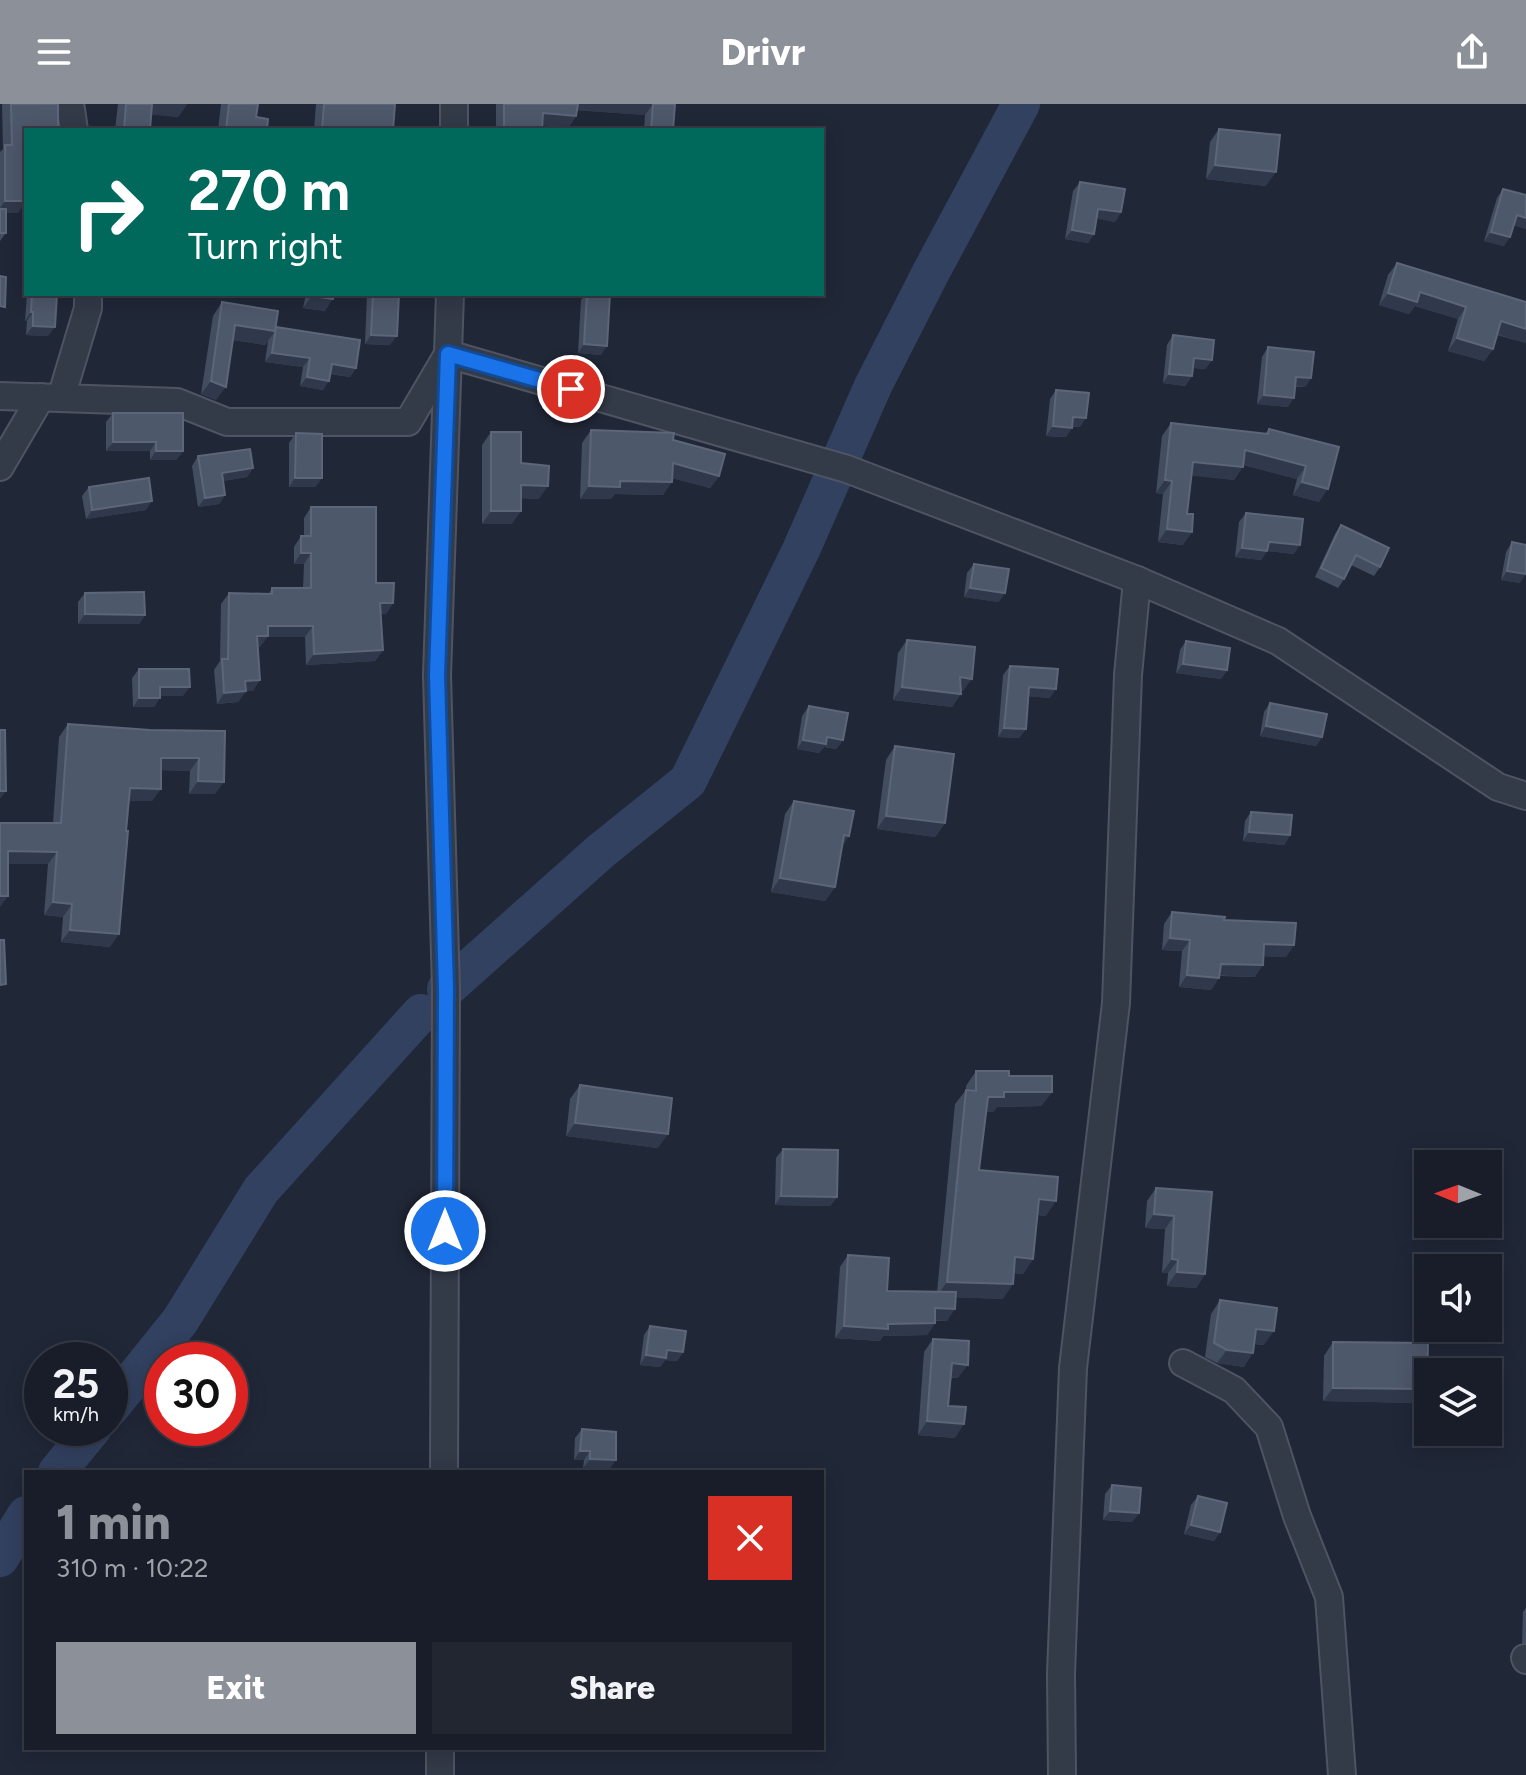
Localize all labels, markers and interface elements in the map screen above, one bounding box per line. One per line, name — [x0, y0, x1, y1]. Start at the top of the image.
icon: menu — [32, 30, 76, 74]
icon: share — [1450, 30, 1494, 74]
text: Drivr — [721, 31, 805, 74]
text: 270 m — [188, 157, 350, 224]
icon: right — [56, 160, 160, 264]
text: Turn right — [188, 225, 343, 268]
pin — [537, 355, 605, 423]
icon: arrive — [549, 367, 593, 411]
north arrow — [1414, 1150, 1502, 1238]
map controls — [1414, 1150, 1502, 1446]
position arrow — [403, 1189, 487, 1273]
button: sound — [1414, 1254, 1502, 1342]
speed limit sign: 30 — [144, 1342, 248, 1446]
button: layers — [1414, 1358, 1502, 1446]
text: 25 — [53, 1360, 99, 1408]
text: km/h — [53, 1402, 99, 1426]
text: 1 min — [56, 1493, 171, 1551]
button: close — [708, 1496, 792, 1580]
text: 310 m · 10:22 — [56, 1552, 209, 1584]
button: Exit — [56, 1642, 416, 1734]
button: Share — [432, 1642, 792, 1734]

